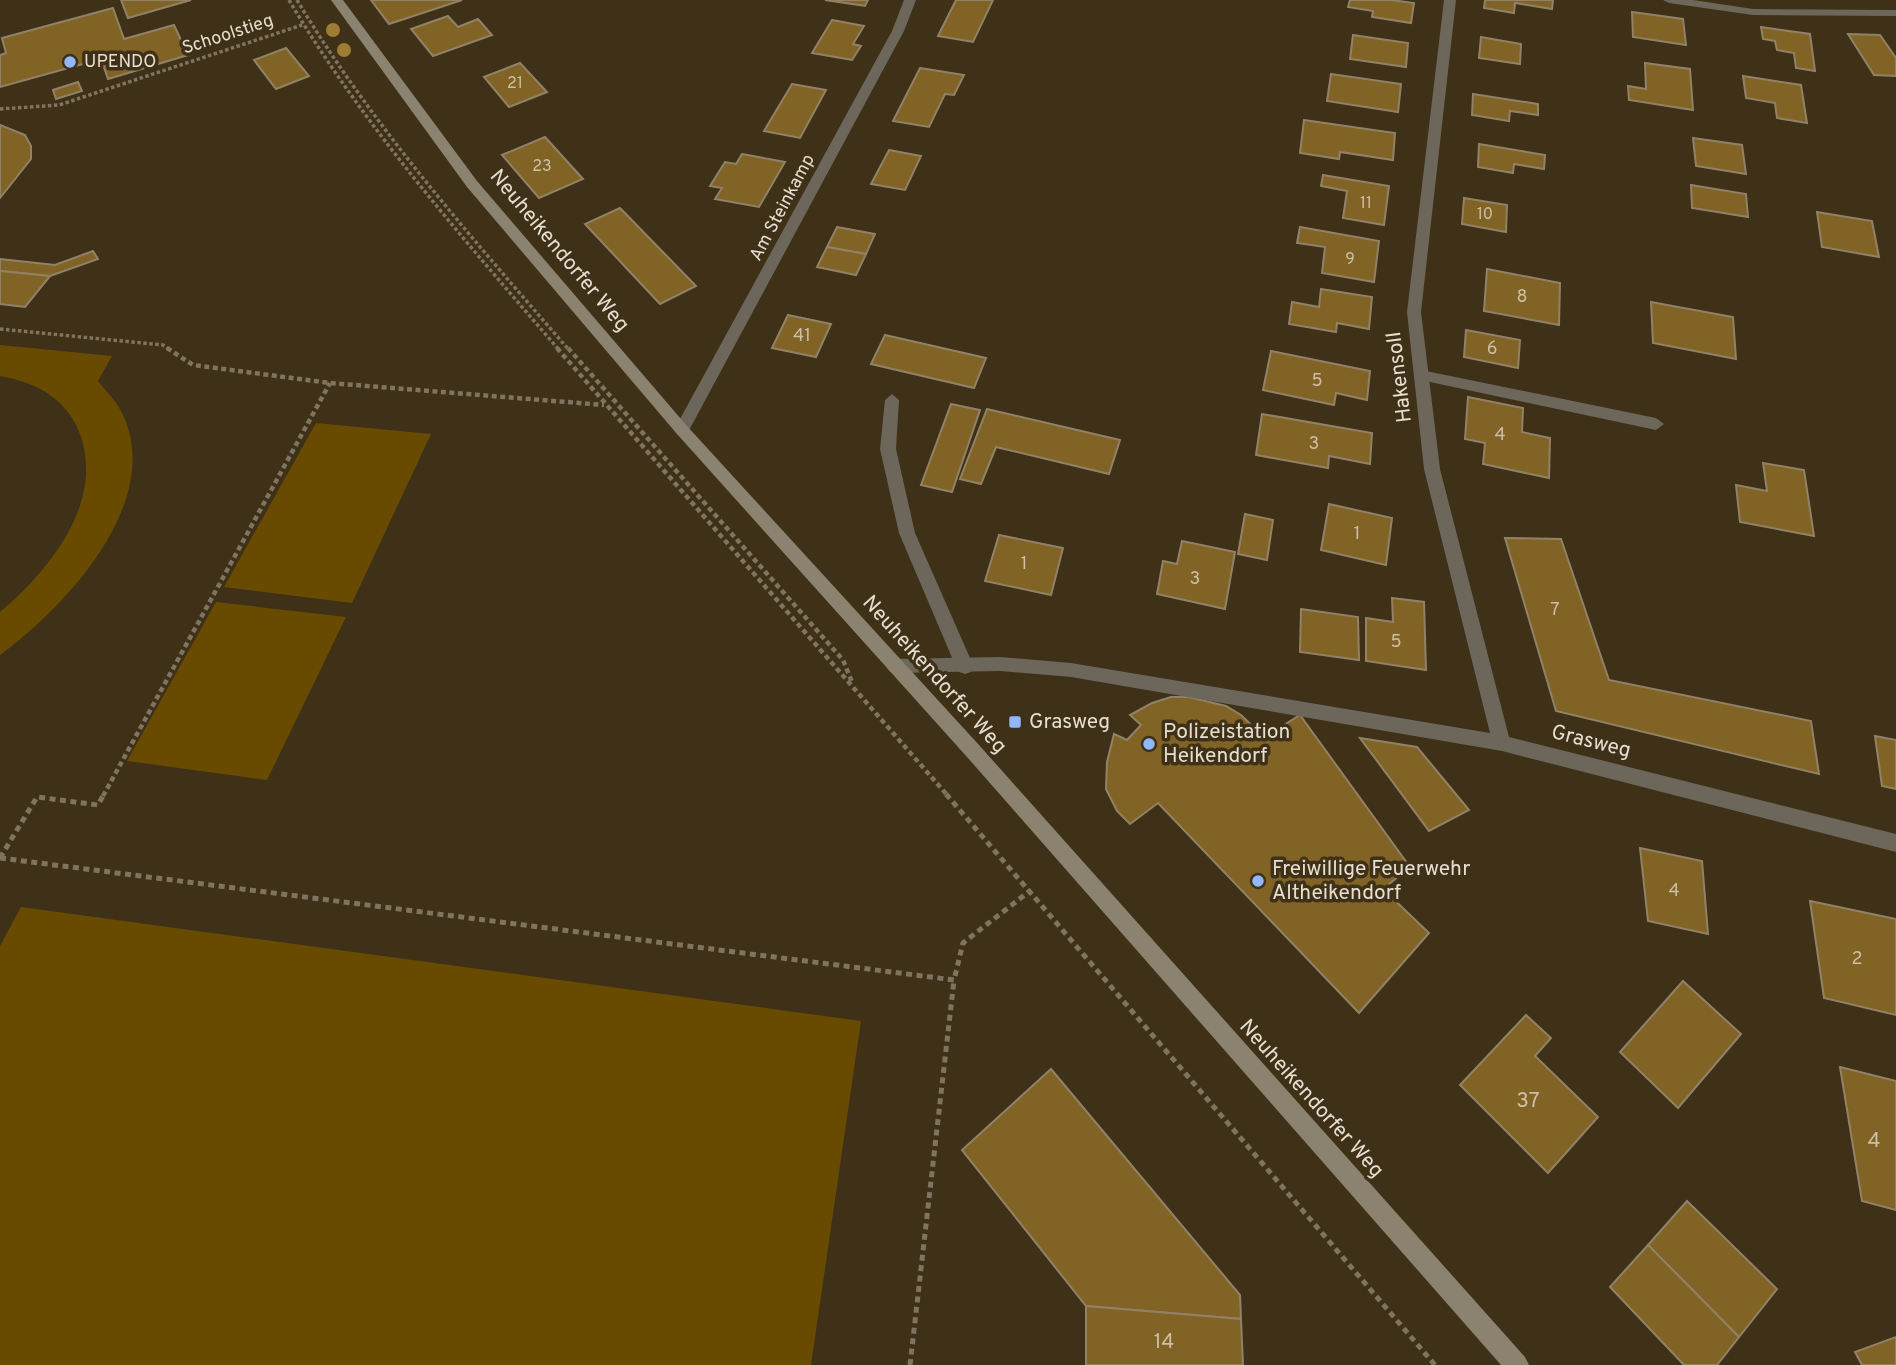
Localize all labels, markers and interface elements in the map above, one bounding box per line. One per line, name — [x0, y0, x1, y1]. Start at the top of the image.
street label: Schoolstieg — [180, 9, 276, 61]
place label: UPENDO — [84, 51, 157, 74]
marker: UPENDO — [62, 54, 78, 70]
house number: 21 — [507, 74, 523, 94]
street label: Am Steinkamp — [745, 151, 821, 265]
house number: 23 — [532, 157, 552, 177]
street label: Neuheikendorfer Weg — [483, 164, 635, 338]
house number: 11 — [1360, 194, 1372, 214]
house number: 10 — [1477, 205, 1493, 225]
house number: 9 — [1345, 250, 1355, 270]
house number: 8 — [1517, 286, 1528, 309]
house number: 41 — [793, 325, 811, 348]
street label: Hakensoll — [1381, 330, 1419, 424]
house number: 6 — [1487, 338, 1497, 361]
house number: 5 — [1311, 370, 1323, 393]
house number: 4 — [1494, 424, 1506, 447]
house number: 3 — [1309, 433, 1319, 456]
house number: 1 — [1354, 523, 1360, 546]
house number: 1 — [1021, 553, 1027, 576]
house number: 3 — [1190, 568, 1200, 591]
street label: Neuheikendorfer Weg — [856, 590, 1012, 760]
house number: 7 — [1550, 599, 1560, 622]
house number: 5 — [1390, 631, 1402, 654]
place label: Grasweg — [1029, 709, 1110, 736]
marker: Grasweg — [1007, 714, 1023, 730]
place label: Polizeistation Heikendorf — [1163, 719, 1290, 770]
street label: Grasweg — [1548, 719, 1634, 765]
marker: Polizeistation Heikendorf — [1141, 736, 1157, 752]
place label: Freiwillige Feuerwehr Altheikendorf — [1272, 856, 1470, 907]
marker: Freiwillige Feuerwehr Altheikendorf — [1250, 873, 1266, 889]
house number: 4 — [1668, 880, 1680, 903]
house number: 2 — [1851, 948, 1863, 971]
street label: Neuheikendorfer Weg — [1233, 1014, 1389, 1184]
house number: 37 — [1516, 1088, 1540, 1115]
house number: 4 — [1867, 1128, 1881, 1155]
house number: 14 — [1154, 1329, 1174, 1356]

